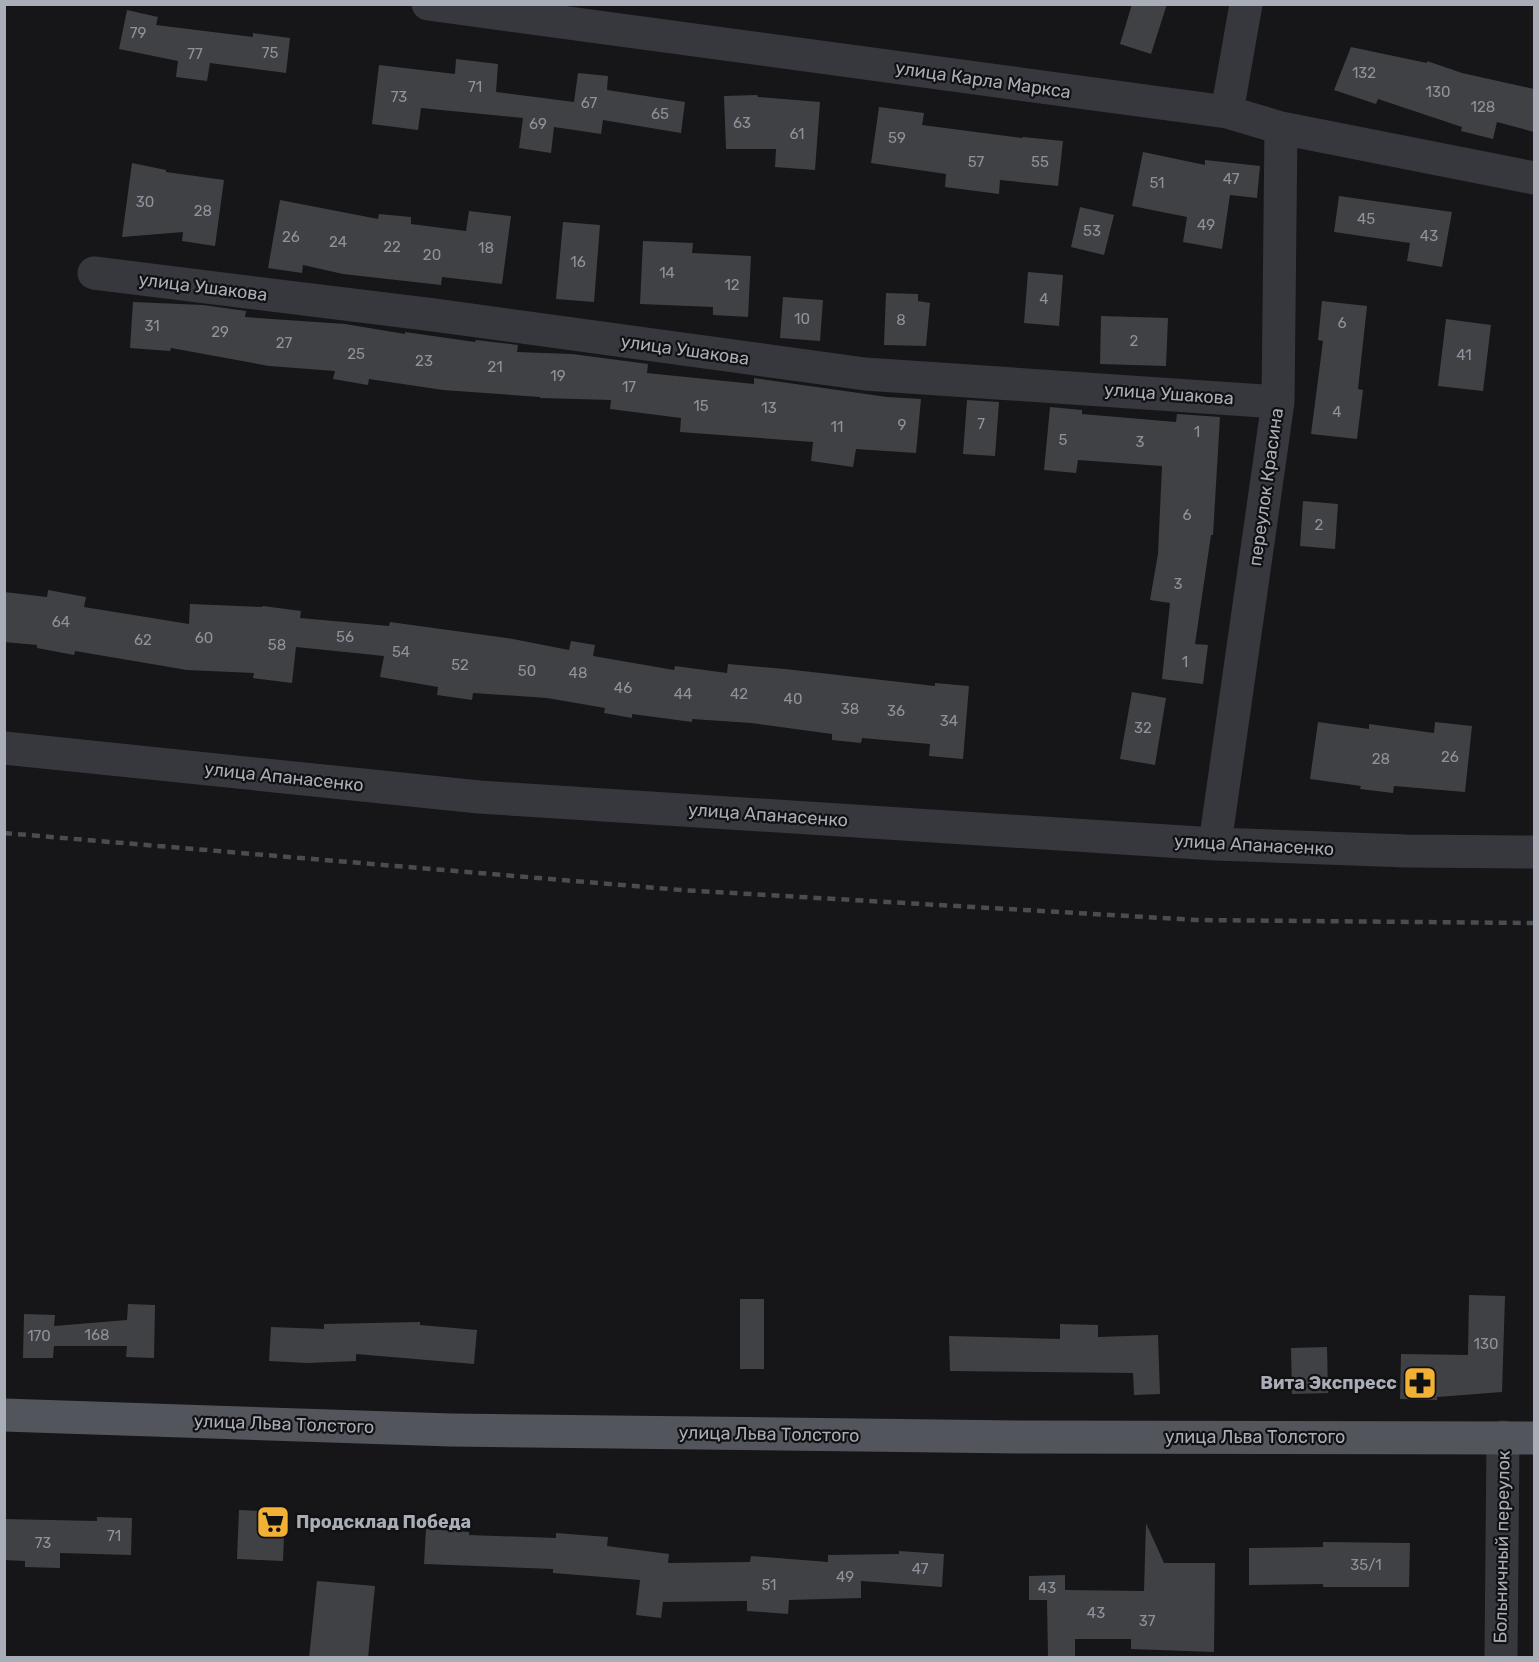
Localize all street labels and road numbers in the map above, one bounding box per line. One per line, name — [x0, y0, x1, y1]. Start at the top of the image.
street label: улица Карла Маркса — [894, 57, 1072, 103]
street label: улица Ушакова — [137, 268, 269, 306]
street label: улица Ушакова — [619, 330, 751, 370]
street label: улица Ушакова — [1104, 379, 1234, 409]
street label: переулок Красина — [1244, 407, 1288, 567]
street label: улица Апанасенко — [203, 758, 365, 796]
street label: улица Апанасенко — [687, 798, 849, 832]
street label: улица Апанасенко — [1173, 830, 1335, 860]
street label: улица Льва Толстого — [193, 1410, 375, 1438]
street label: улица Льва Толстого — [678, 1421, 860, 1447]
street label: улица Льва Толстого — [1165, 1426, 1345, 1448]
street label: Больничный переулок — [1489, 1450, 1515, 1644]

